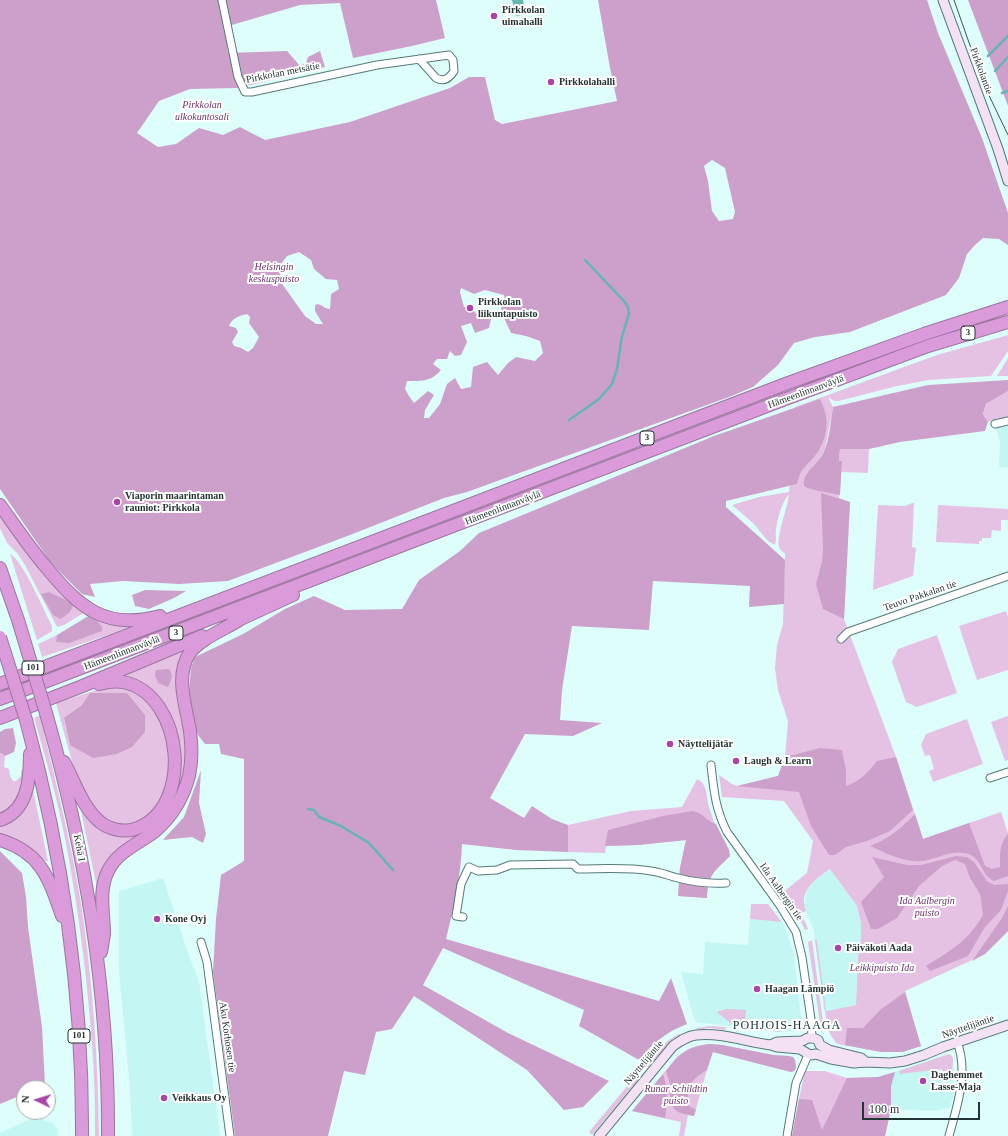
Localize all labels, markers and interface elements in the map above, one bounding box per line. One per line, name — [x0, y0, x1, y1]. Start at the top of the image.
place label: Pirkkolan uimahalli — [502, 4, 545, 28]
marker: Pirkkolan uimahalli — [489, 11, 499, 21]
street label: Pirkkolantie — [967, 46, 995, 96]
street label: Pirkkolan metsätie — [245, 60, 321, 86]
place label: Pirkkolahalli — [559, 76, 615, 88]
marker: Pirkkolahalli — [546, 77, 556, 87]
park label: Pirkkolan ulkokuntosali — [175, 99, 229, 122]
park label: Helsingin keskuspuisto — [249, 261, 299, 284]
place label: Pirkkolan liikuntapuisto — [478, 296, 537, 320]
marker: Pirkkolan liikuntapuisto — [465, 303, 475, 313]
road number: 3 — [961, 326, 975, 340]
street label: Hämeenlinnanväylä — [766, 373, 846, 411]
road number: 3 — [640, 431, 654, 445]
street label: Hämeenlinnanväylä — [464, 488, 542, 528]
place label: Viaporin maarintaman rauniot: Pirkkola — [125, 490, 224, 514]
marker: Viaporin maarintaman rauniot: Pirkkola — [112, 497, 122, 507]
street label: Teuvo Pakkalan tie — [882, 578, 958, 614]
road number: 3 — [169, 626, 183, 640]
street label: Hämeenlinnanväylä — [83, 633, 161, 673]
road number: 101 — [22, 661, 44, 675]
place label: Näyttelijätär — [678, 738, 733, 750]
marker: Näyttelijätär — [665, 739, 675, 749]
place label: Laugh & Learn — [744, 755, 811, 767]
marker: Laugh & Learn — [731, 756, 741, 766]
street label: Kehä I — [71, 834, 87, 862]
street label: Ida Aalbergin tie — [757, 861, 805, 923]
park label: Ida Aalbergin puisto — [899, 895, 955, 918]
place label: Kone Oyj — [165, 913, 206, 925]
marker: Kone Oyj — [152, 914, 162, 924]
place label: Päiväkoti Aada — [846, 942, 912, 954]
marker: Päiväkoti Aada — [833, 943, 843, 953]
park label: Leikkipuisto Ida — [850, 962, 914, 974]
place label: Haagan Lämpiö — [765, 983, 834, 995]
marker: Haagan Lämpiö — [752, 984, 762, 994]
street label: Aku Korhosen tie — [216, 1001, 238, 1073]
street label: Näyttelijäntie — [940, 1012, 996, 1042]
district label: POHJOIS-HAAGA — [733, 1019, 841, 1033]
road number: 101 — [68, 1029, 90, 1043]
street label: Näyttelijäntie — [622, 1038, 666, 1088]
place label: Daghemmet Lasse-Maja — [931, 1069, 983, 1092]
marker: Daghemmet Lasse-Maja — [918, 1076, 928, 1086]
north arrow — [16, 1080, 56, 1120]
park label: Runar Schildtin puisto — [644, 1083, 708, 1106]
place label: Veikkaus Oy — [172, 1092, 226, 1104]
marker: Veikkaus Oy — [159, 1093, 169, 1103]
scale bar — [864, 1094, 982, 1120]
text: N — [19, 1095, 31, 1104]
text: 100 m — [869, 1102, 899, 1116]

